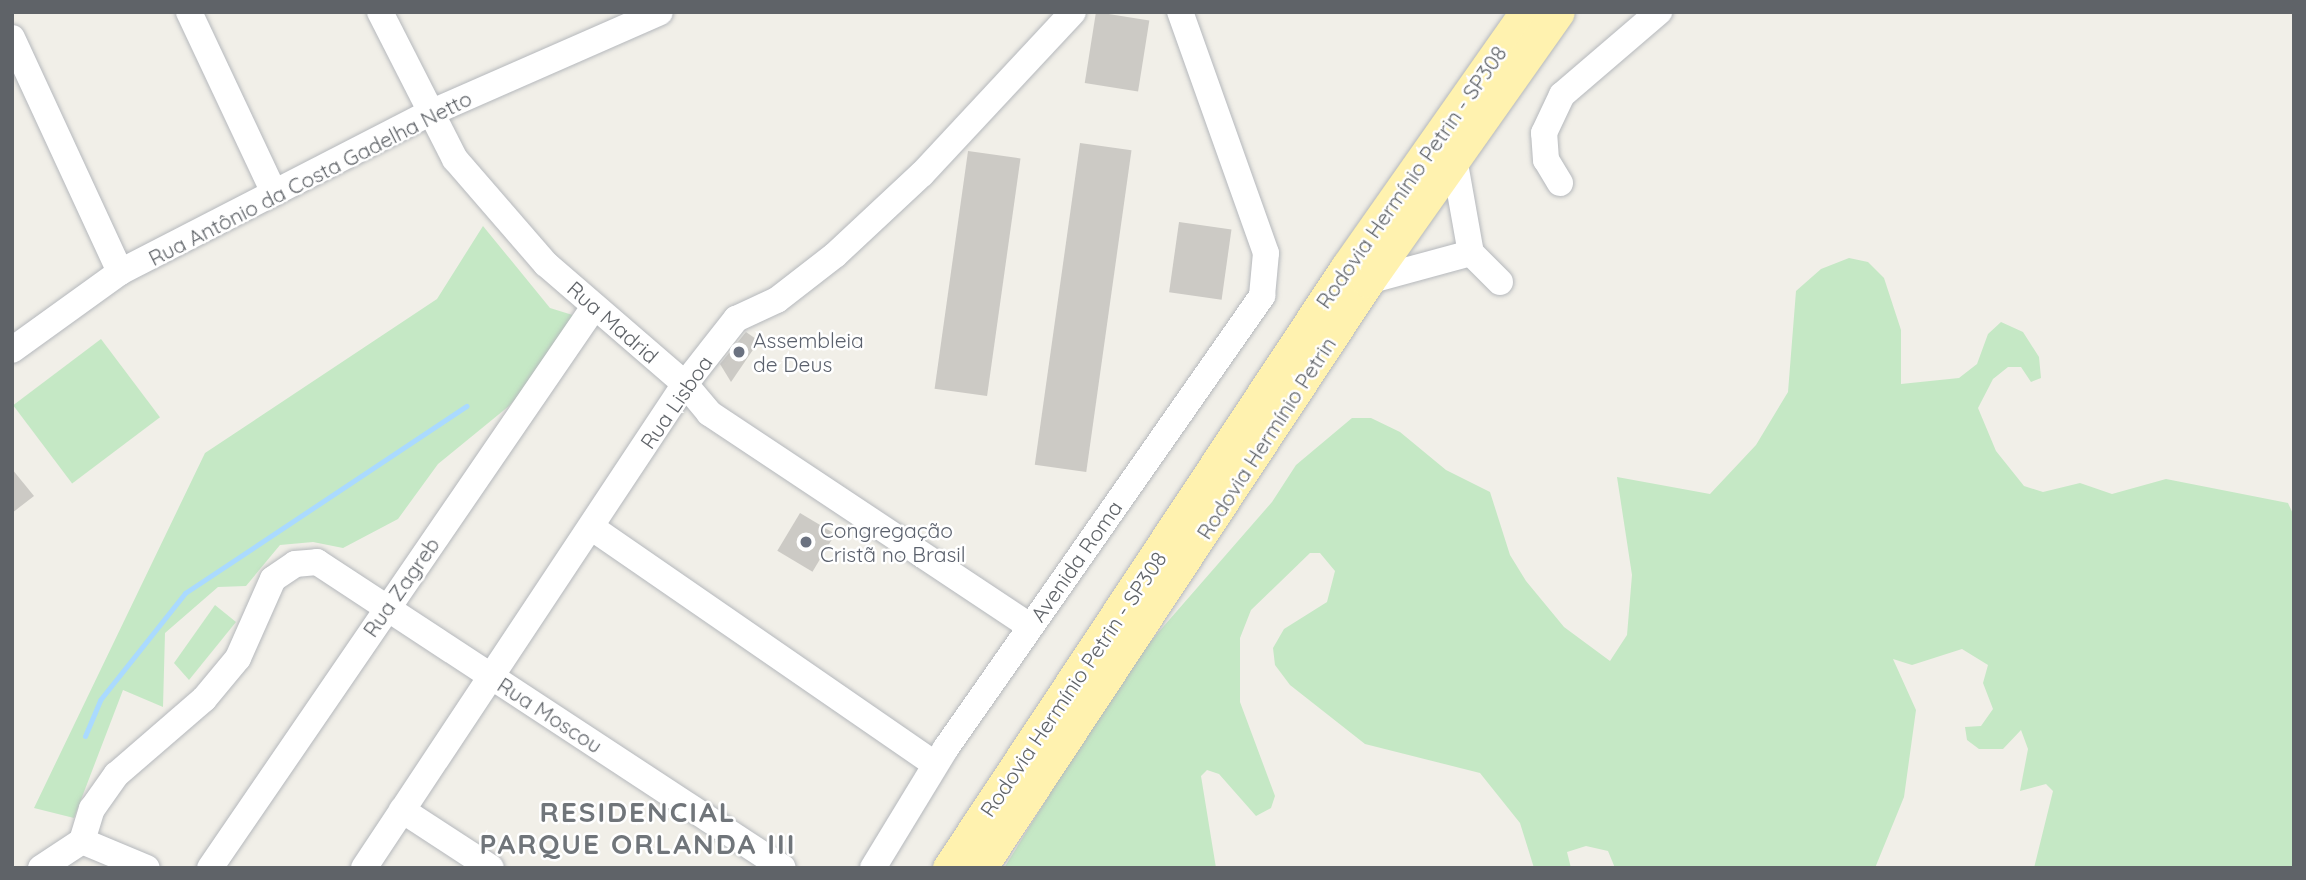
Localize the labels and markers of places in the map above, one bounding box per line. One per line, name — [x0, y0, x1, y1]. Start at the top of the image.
place label: Assembleia de Deus — [753, 327, 864, 377]
marker: Assembleia de Deus — [731, 344, 747, 360]
place label: Congregação Cristã no Brasil — [820, 517, 966, 567]
marker: Congregação Cristã no Brasil — [798, 534, 814, 550]

